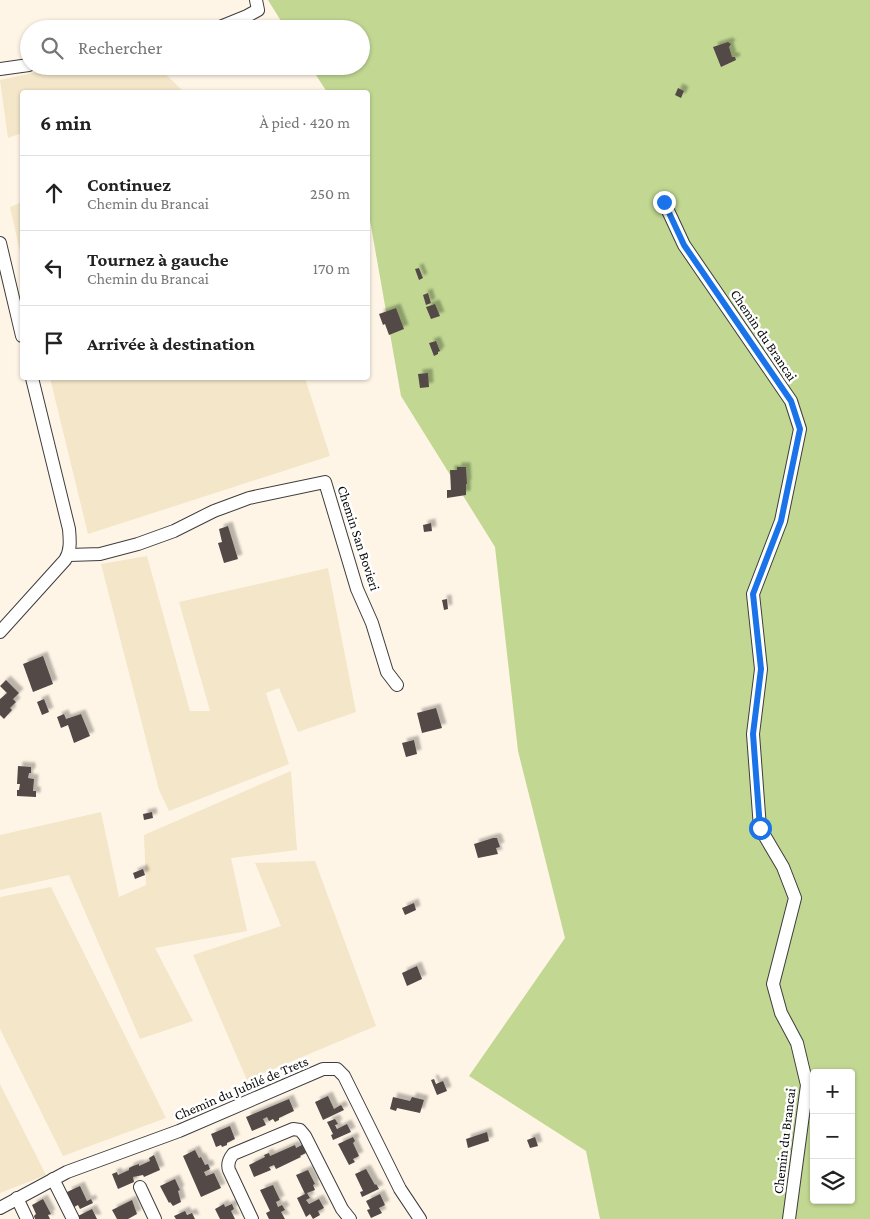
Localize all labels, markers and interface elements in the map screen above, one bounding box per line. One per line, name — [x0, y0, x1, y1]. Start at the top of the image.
search box — [20, 20, 370, 75]
icon: search — [38, 34, 66, 62]
text: Rechercher — [78, 37, 162, 58]
text: 6 min — [40, 111, 91, 135]
text: À pied · 420 m — [259, 114, 350, 131]
text: Continuez — [87, 174, 171, 195]
icon: ahead — [40, 179, 68, 207]
text: 250 m — [310, 185, 350, 202]
route end — [653, 191, 676, 214]
text: Chemin du Brancai — [87, 195, 209, 212]
text: Tournez à gauche — [87, 249, 229, 270]
icon: left — [40, 254, 68, 282]
text: 170 m — [313, 260, 350, 277]
text: Chemin du Brancai — [87, 270, 209, 287]
street label: Chemin du Brancai — [728, 286, 801, 384]
icon: arrive — [40, 329, 68, 357]
text: Arrivée à destination — [87, 333, 255, 354]
street label: Chemin San Bovieri — [334, 483, 384, 593]
route start — [749, 817, 772, 840]
street label: Chemin du Jubilé de Trets — [172, 1053, 310, 1123]
map controls — [810, 1069, 855, 1204]
button: + — [810, 1069, 855, 1114]
street label: Chemin du Brancai — [770, 1087, 798, 1195]
button: − — [810, 1114, 855, 1159]
button: layers — [810, 1159, 855, 1204]

